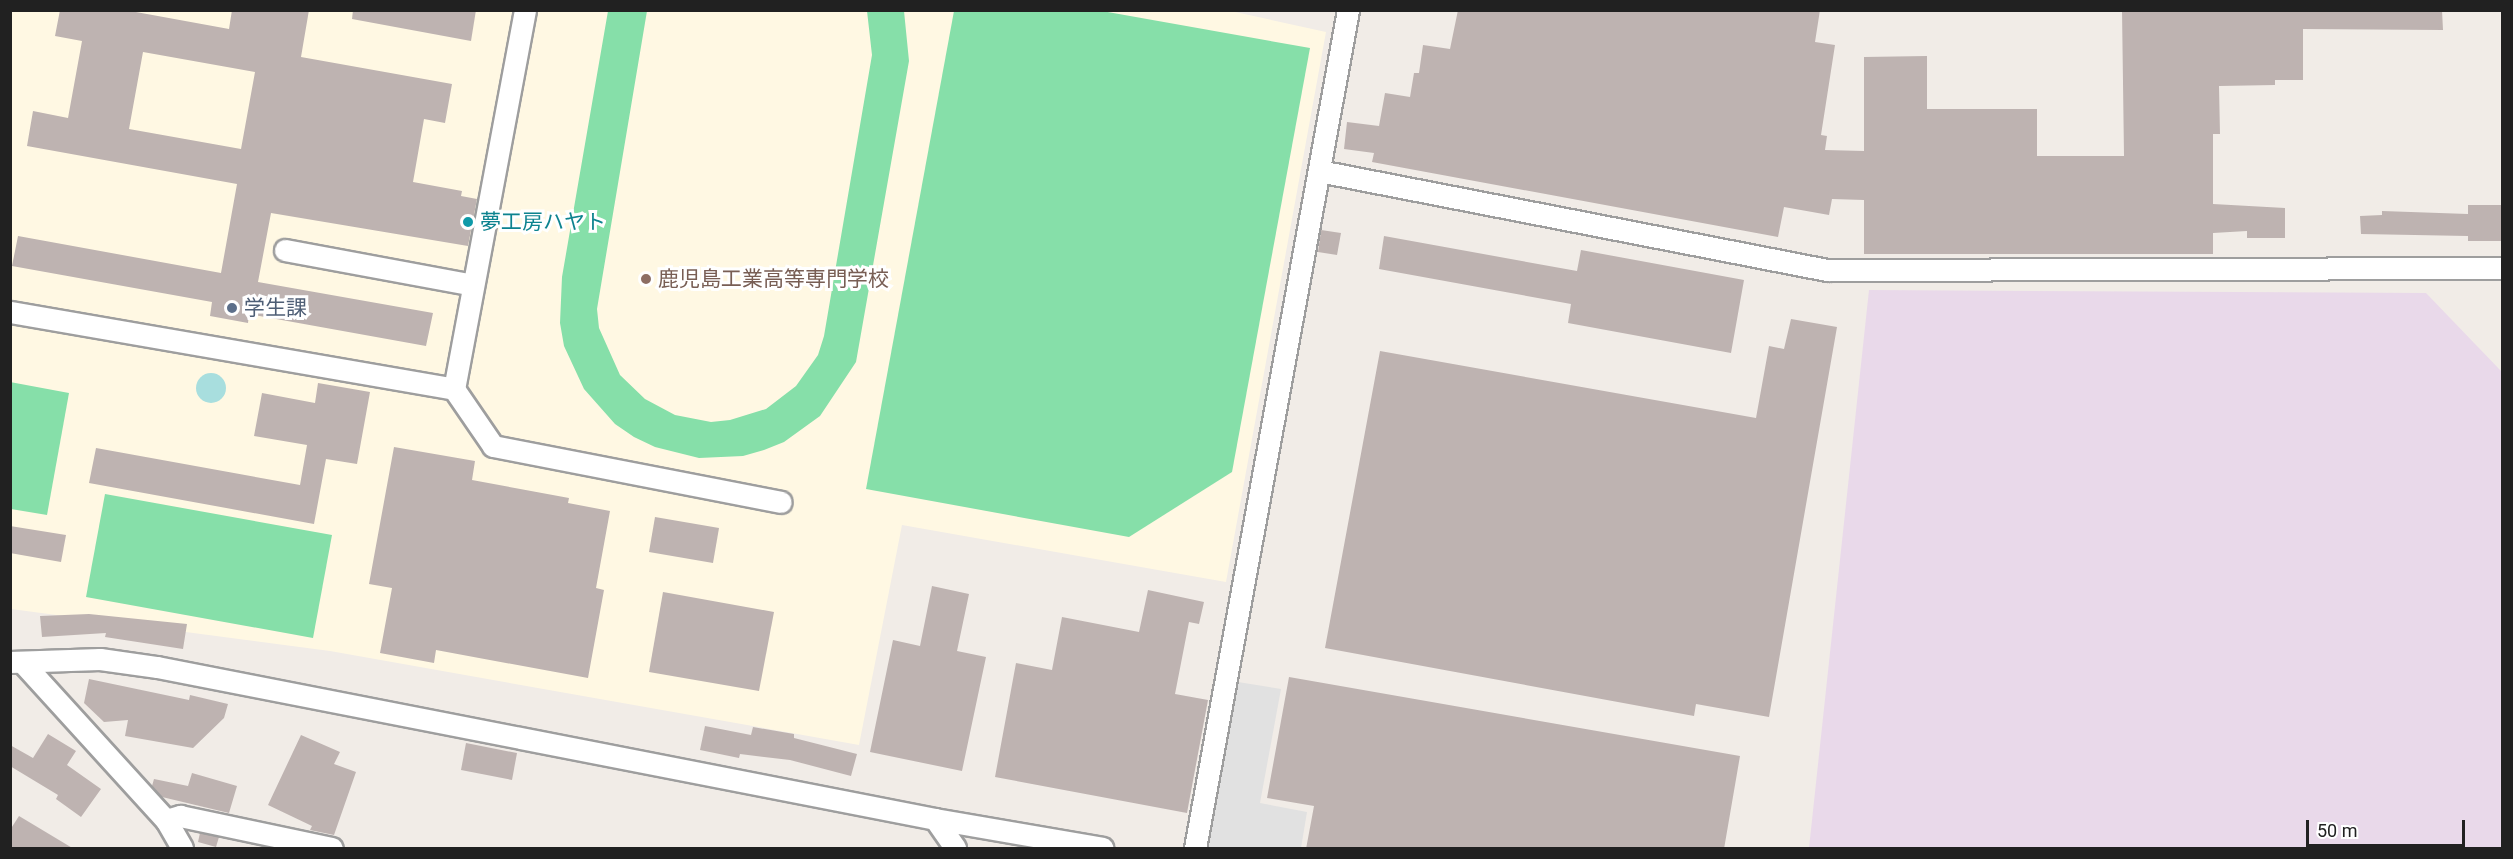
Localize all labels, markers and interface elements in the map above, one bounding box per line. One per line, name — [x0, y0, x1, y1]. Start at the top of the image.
place label: 夢工房ハヤト — [480, 209, 606, 235]
marker: 夢工房ハヤト — [461, 215, 475, 229]
place label: 鹿児島工業高等専門学校 — [658, 266, 889, 292]
marker: 鹿児島工業高等専門学校 — [639, 272, 653, 286]
place label: 学生課 — [244, 295, 307, 321]
marker: 学生課 — [225, 301, 239, 315]
scale bar — [2309, 808, 2468, 846]
text: 50 m — [2317, 820, 2357, 841]

